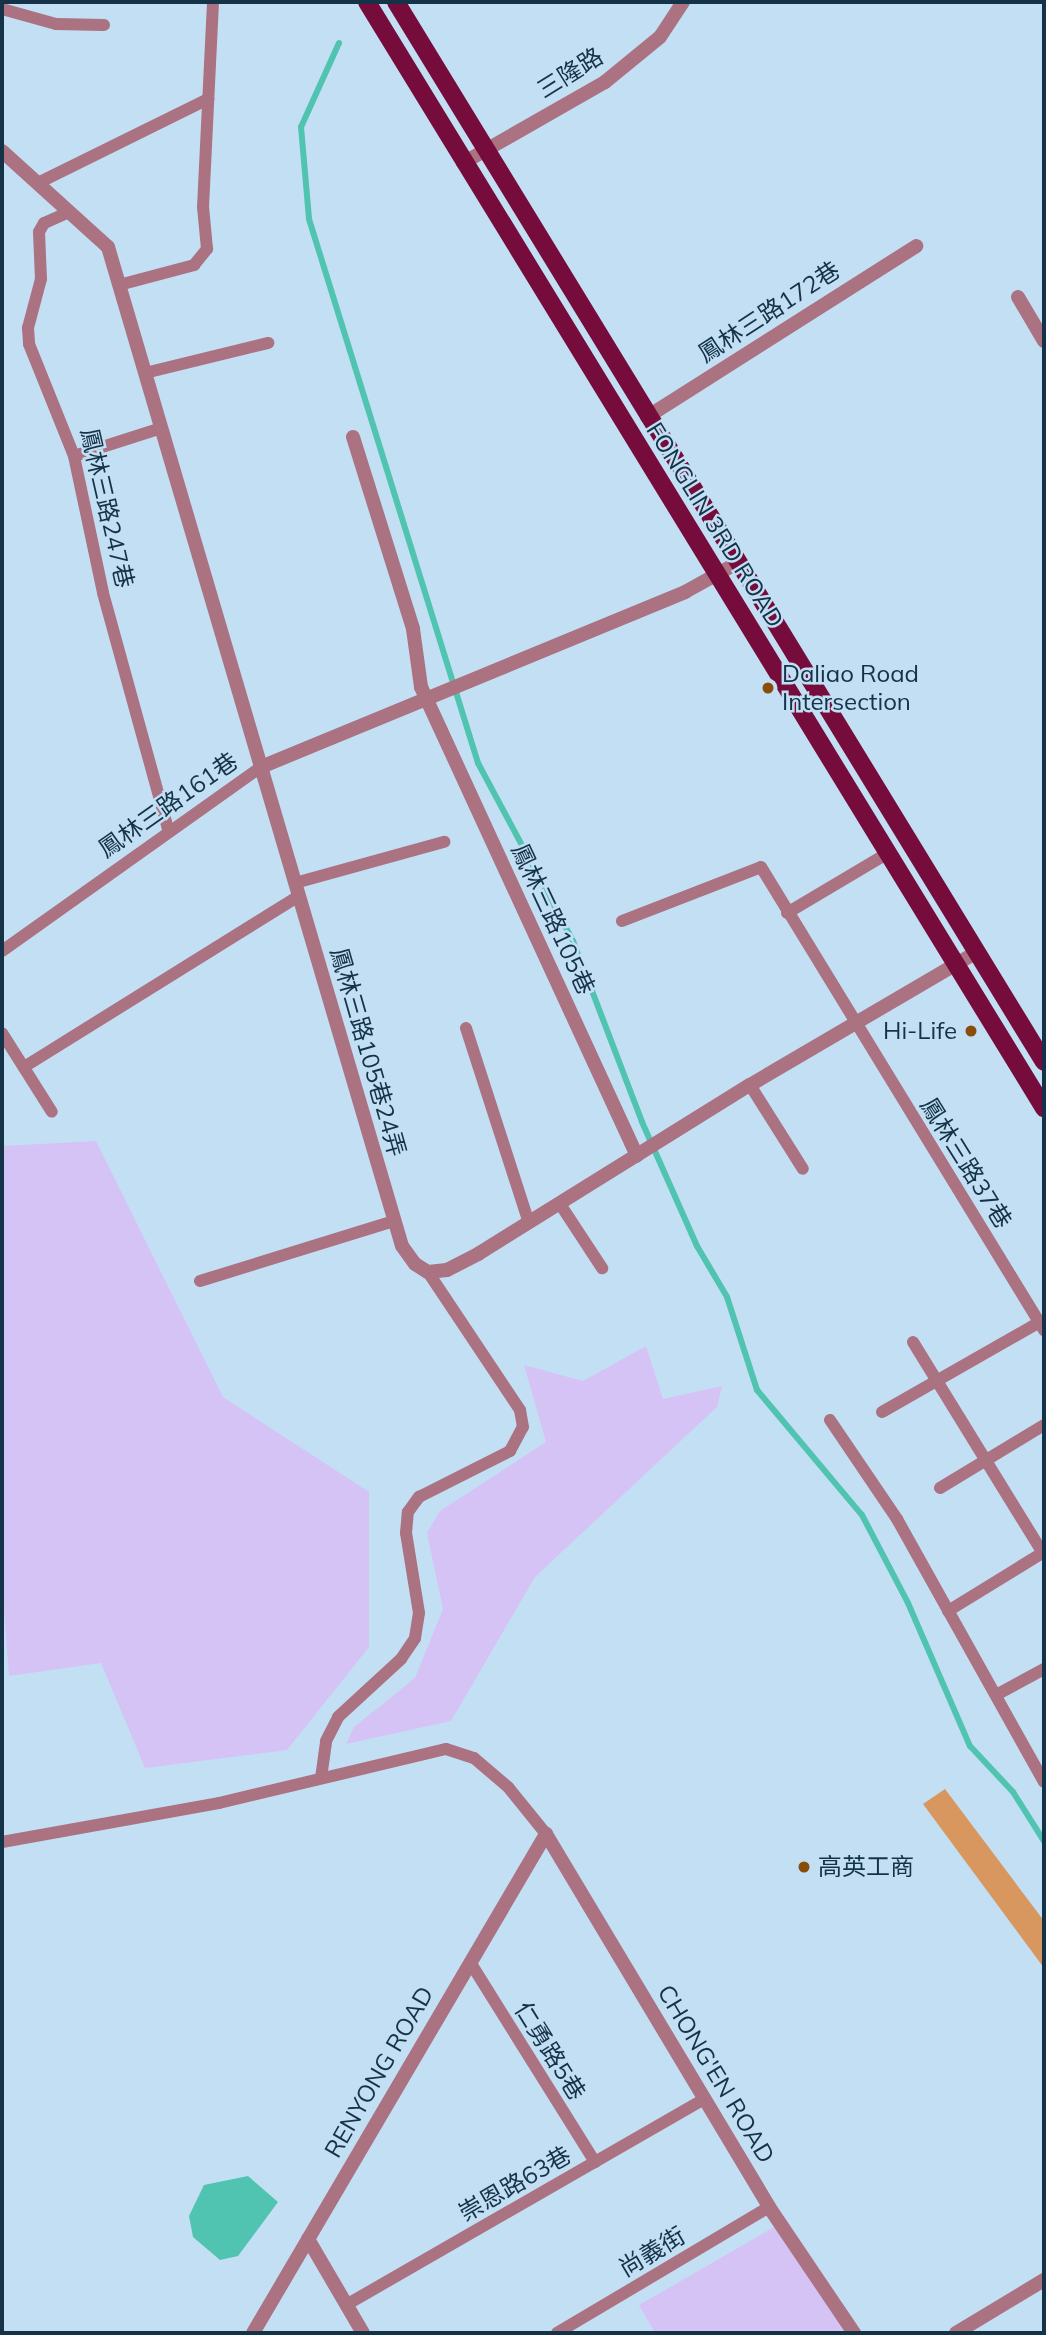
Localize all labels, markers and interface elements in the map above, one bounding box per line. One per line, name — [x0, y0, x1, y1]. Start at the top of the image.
street label: 三隆路 — [532, 42, 608, 104]
street label: 鳳林三路172巷 — [693, 255, 845, 369]
street label: FONGLIN 3RD ROAD — [640, 417, 790, 633]
street label: 鳳林三路247巷 — [75, 425, 139, 591]
place label: Daliao Road Intersection — [782, 660, 919, 716]
marker: Daliao Road Intersection — [760, 680, 776, 696]
street label: 鳳林三路161巷 — [93, 746, 243, 864]
street label: 鳳林三路105巷 — [505, 839, 601, 999]
street label: 鳳林三路105巷24弄 — [324, 944, 412, 1160]
place label: Hi-Life — [883, 1017, 957, 1045]
marker: Hi-Life — [963, 1023, 979, 1039]
street label: 鳳林三路37巷 — [914, 1092, 1018, 1234]
place label: 高英工商 — [818, 1853, 914, 1881]
marker: 高英工商 — [796, 1859, 812, 1875]
street label: CHONG'EN ROAD — [651, 1980, 781, 2168]
street label: RENYONG ROAD — [318, 1981, 440, 2163]
street label: 仁勇路5巷 — [509, 1997, 591, 2105]
street label: 崇恩路63巷 — [454, 2140, 576, 2228]
street label: 尚義街 — [614, 2221, 690, 2283]

